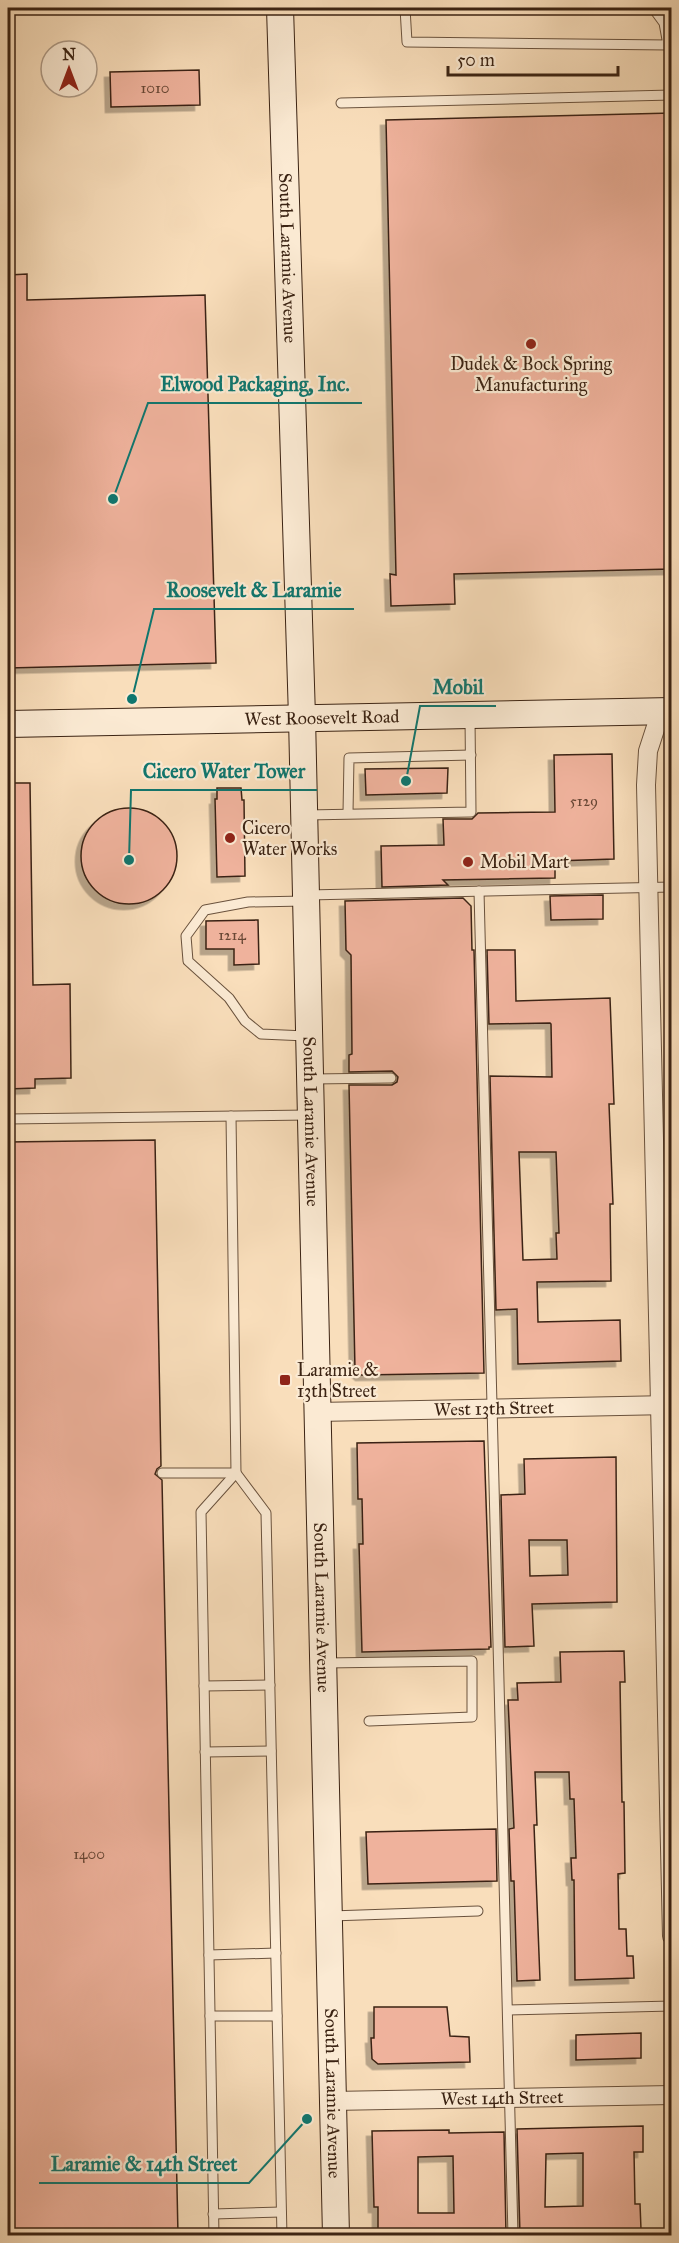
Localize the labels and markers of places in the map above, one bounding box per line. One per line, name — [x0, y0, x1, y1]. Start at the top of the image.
marker: Dudek & Bock Spring Manufacturing — [524, 337, 538, 351]
place label: Dudek & Bock Spring Manufacturing — [450, 353, 612, 397]
callout: Elwood Packaging, Inc. — [148, 365, 362, 403]
callout: Roosevelt & Laramie — [154, 571, 354, 609]
callout: Mobil — [420, 668, 496, 706]
callout: Cicero Water Tower — [131, 752, 317, 790]
place label: Cicero Water Works — [242, 817, 337, 860]
marker: Cicero Water Works — [223, 831, 237, 845]
place label: Mobil Mart — [480, 851, 570, 873]
marker: Mobil Mart — [461, 855, 475, 869]
place label: Laramie & 13th Street — [297, 1359, 379, 1402]
marker: Laramie & 13th Street — [278, 1373, 292, 1387]
callout: Laramie & 14th Street — [39, 2145, 249, 2183]

